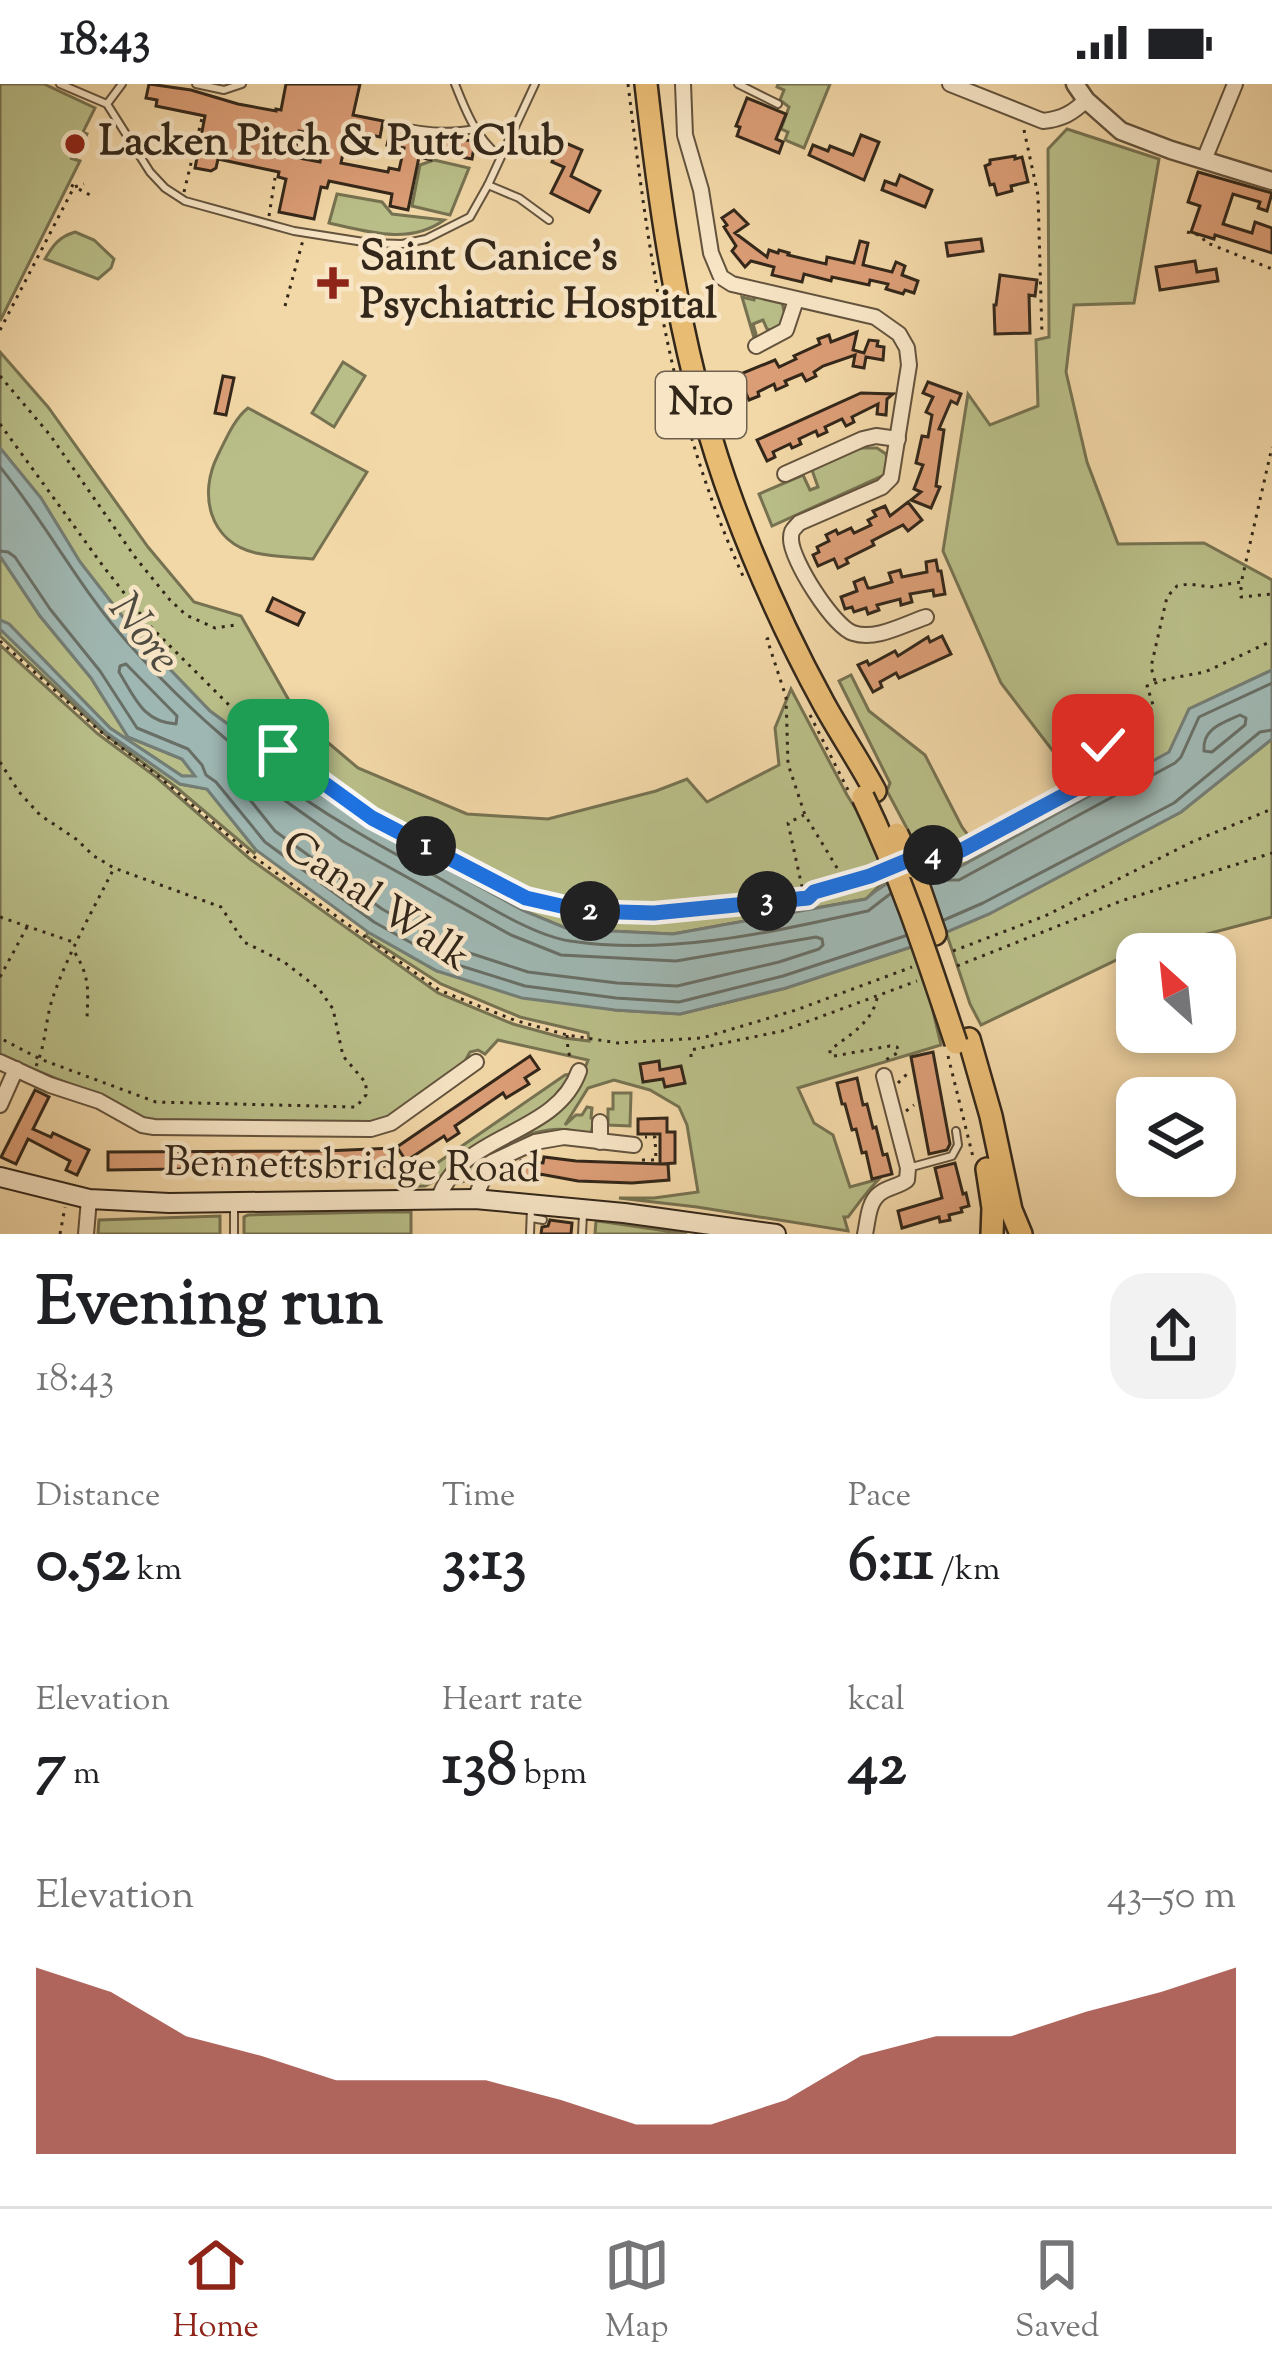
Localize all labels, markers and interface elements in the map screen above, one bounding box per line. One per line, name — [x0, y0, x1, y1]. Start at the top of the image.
text: 18:43 — [60, 10, 150, 75]
place label: Lacken Pitch & Putt Club — [99, 114, 565, 174]
marker: Lacken Pitch & Putt Club — [62, 131, 88, 157]
place label: Saint Canice's Psychiatric Hospital — [360, 229, 717, 337]
marker: Saint Canice's Psychiatric Hospital — [317, 267, 349, 299]
road number: N10 — [656, 372, 746, 438]
water label: Nore — [90, 581, 194, 689]
pin — [1052, 694, 1154, 796]
pin — [227, 699, 329, 801]
icon: check — [1070, 712, 1136, 778]
icon: arrive — [245, 717, 311, 783]
pin: 1 — [396, 816, 456, 876]
street label: Canal Walk — [269, 818, 481, 988]
text: 1 — [420, 822, 432, 870]
pin: 4 — [903, 825, 963, 885]
text: 4 — [925, 831, 941, 879]
pin: 3 — [737, 871, 797, 931]
text: 3 — [760, 877, 774, 925]
pin: 2 — [560, 881, 620, 941]
text: 2 — [582, 887, 598, 935]
north arrow — [1116, 933, 1236, 1053]
map controls — [1116, 933, 1236, 1197]
button: layers — [1116, 1077, 1236, 1197]
street label: Bennettsbridge Road — [163, 1135, 541, 1201]
text: Evening run — [36, 1260, 383, 1355]
button: share — [1110, 1273, 1236, 1399]
text: 18:43 — [36, 1353, 114, 1409]
text: Distance — [36, 1473, 160, 1521]
text: Time — [442, 1473, 515, 1521]
text: Pace — [848, 1473, 911, 1521]
text: 0.52 — [36, 1521, 130, 1608]
text: 3:13 — [442, 1521, 526, 1608]
text: 6:11 — [848, 1521, 934, 1608]
text: km — [130, 1547, 182, 1595]
text: /km — [934, 1547, 1000, 1595]
text: Elevation — [36, 1677, 170, 1725]
text: Heart rate — [442, 1677, 583, 1725]
text: kcal — [848, 1677, 905, 1725]
text: 7 — [36, 1725, 66, 1812]
text: 138 — [442, 1725, 517, 1812]
text: 42 — [848, 1725, 906, 1812]
text: m — [66, 1751, 100, 1799]
text: bpm — [517, 1751, 587, 1799]
text: Elevation — [36, 1870, 194, 1926]
text: 43–50 m — [1107, 1870, 1236, 1926]
tab: Home — [172, 2232, 259, 2352]
tab: Map — [604, 2232, 670, 2352]
tab: Saved — [1015, 2232, 1100, 2352]

